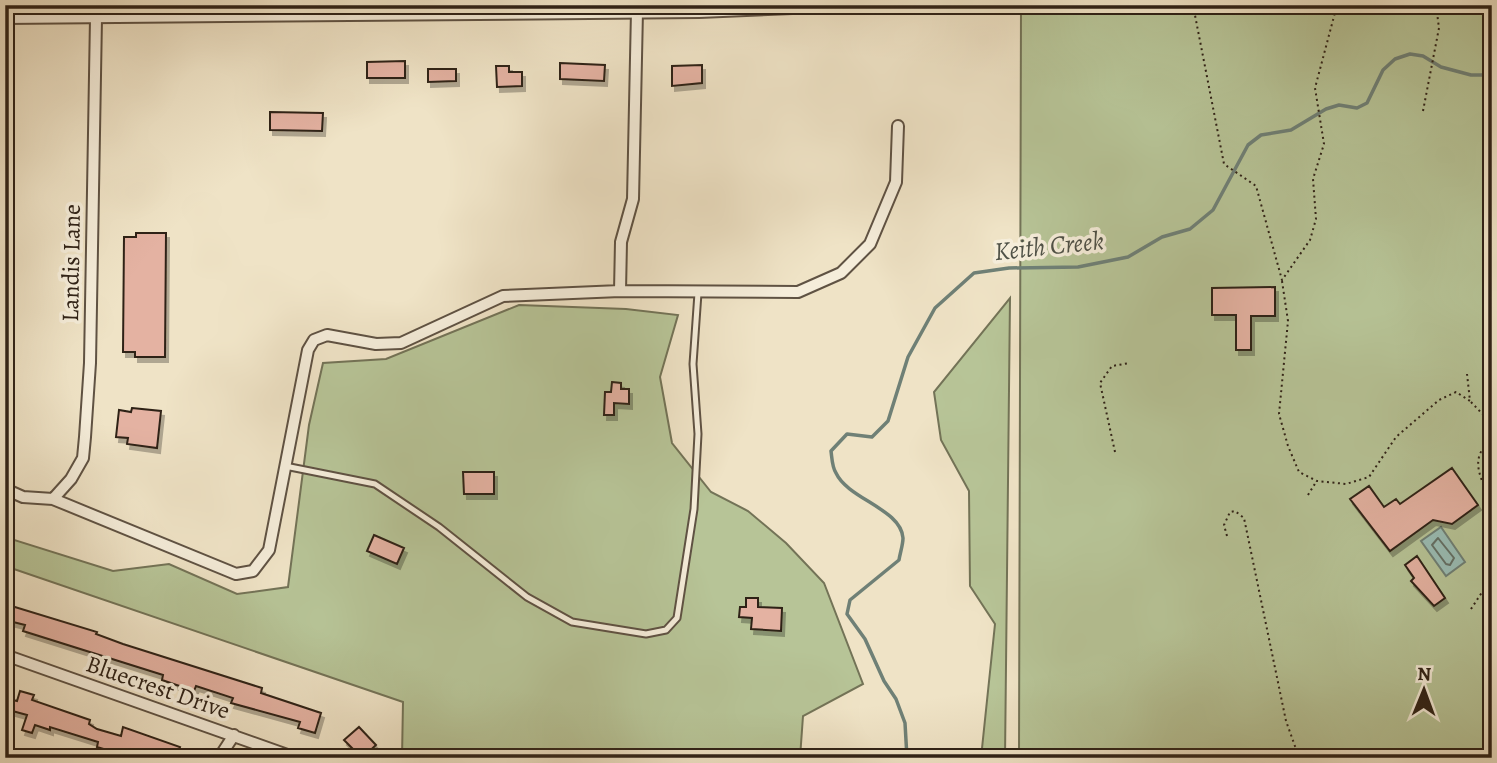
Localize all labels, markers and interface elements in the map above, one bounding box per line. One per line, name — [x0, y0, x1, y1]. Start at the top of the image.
street label: Landis Lane — [54, 204, 88, 322]
water label: Keith Creek — [993, 223, 1105, 269]
street label: Bluecrest Drive — [82, 647, 234, 727]
north arrow — [1388, 654, 1458, 724]
text: N — [1417, 661, 1432, 687]

